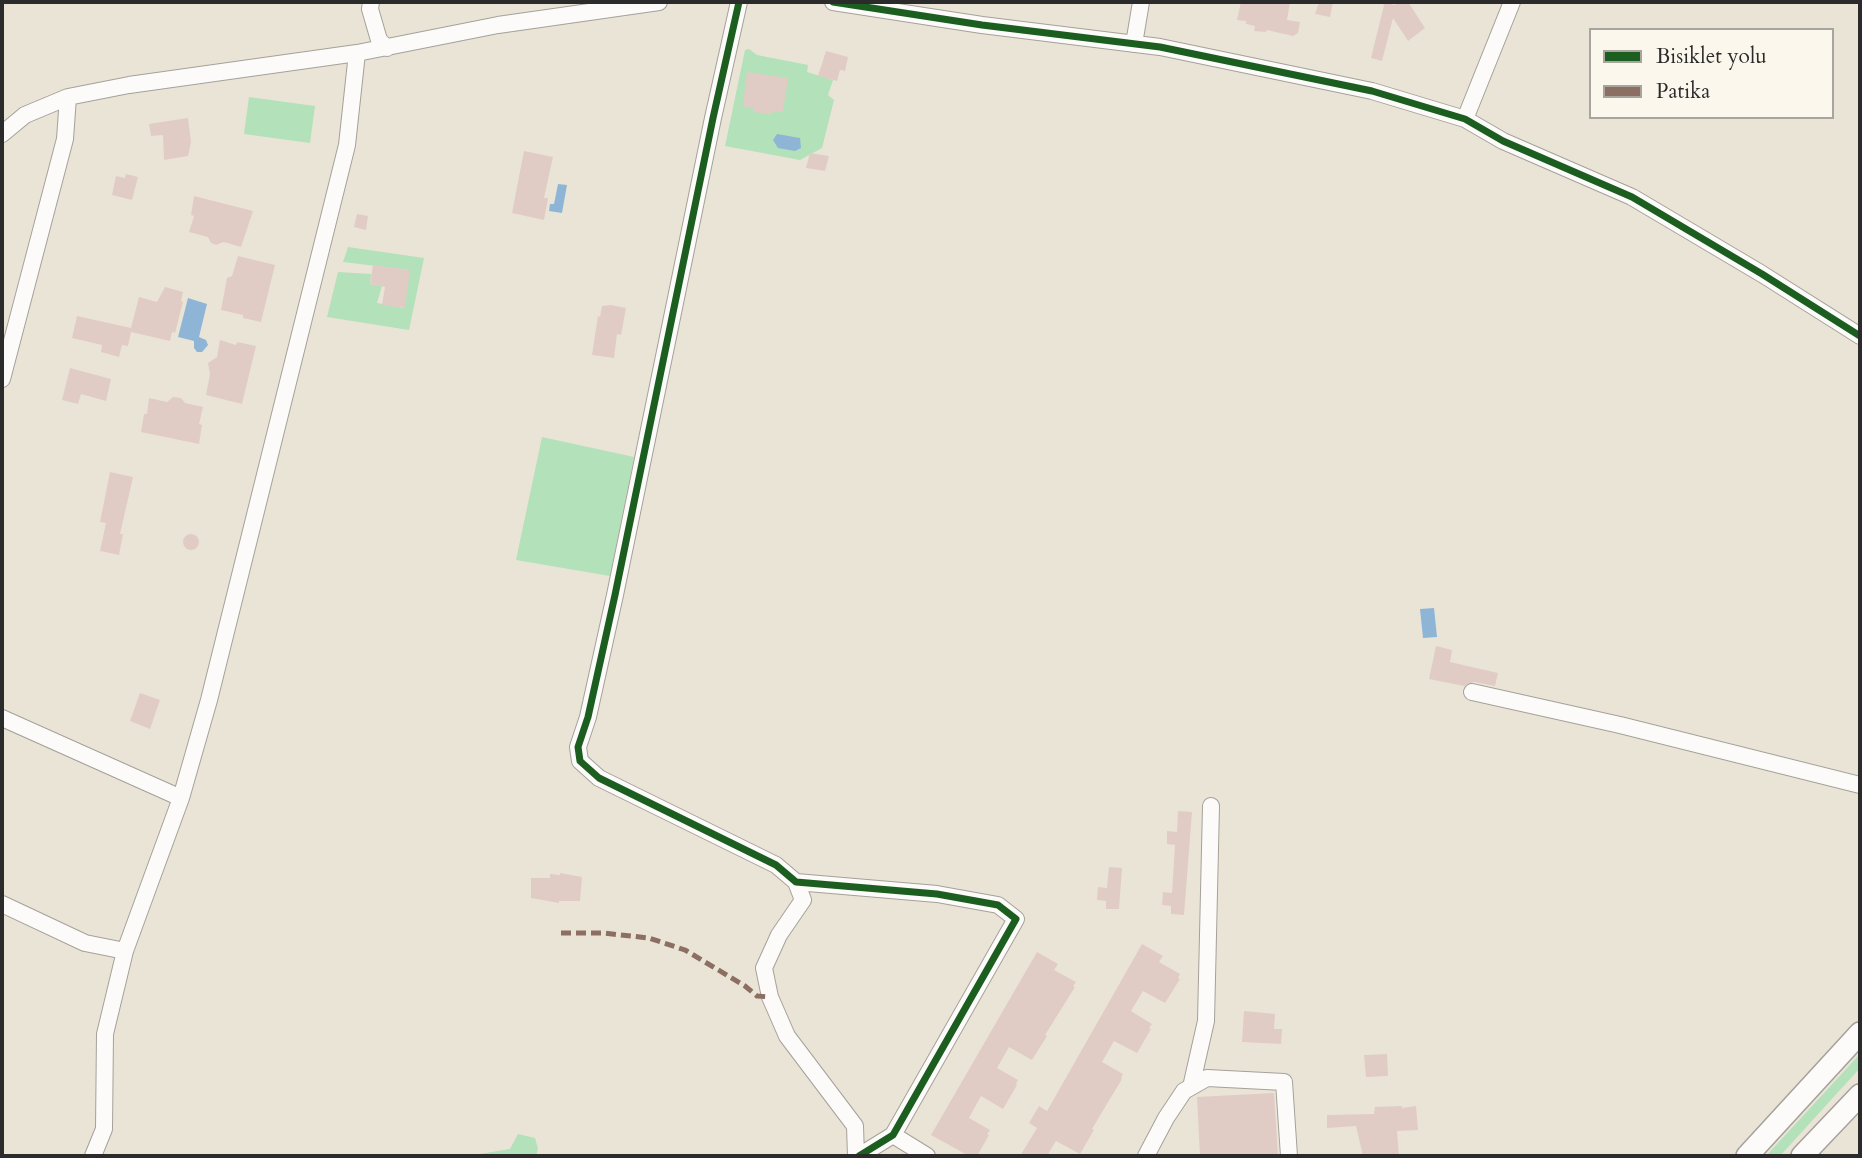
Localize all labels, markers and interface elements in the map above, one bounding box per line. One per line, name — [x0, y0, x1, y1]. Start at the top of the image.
legend — [1589, 28, 1834, 119]
text: Bisiklet yolu — [1656, 42, 1767, 71]
text: Patika — [1656, 77, 1710, 106]

